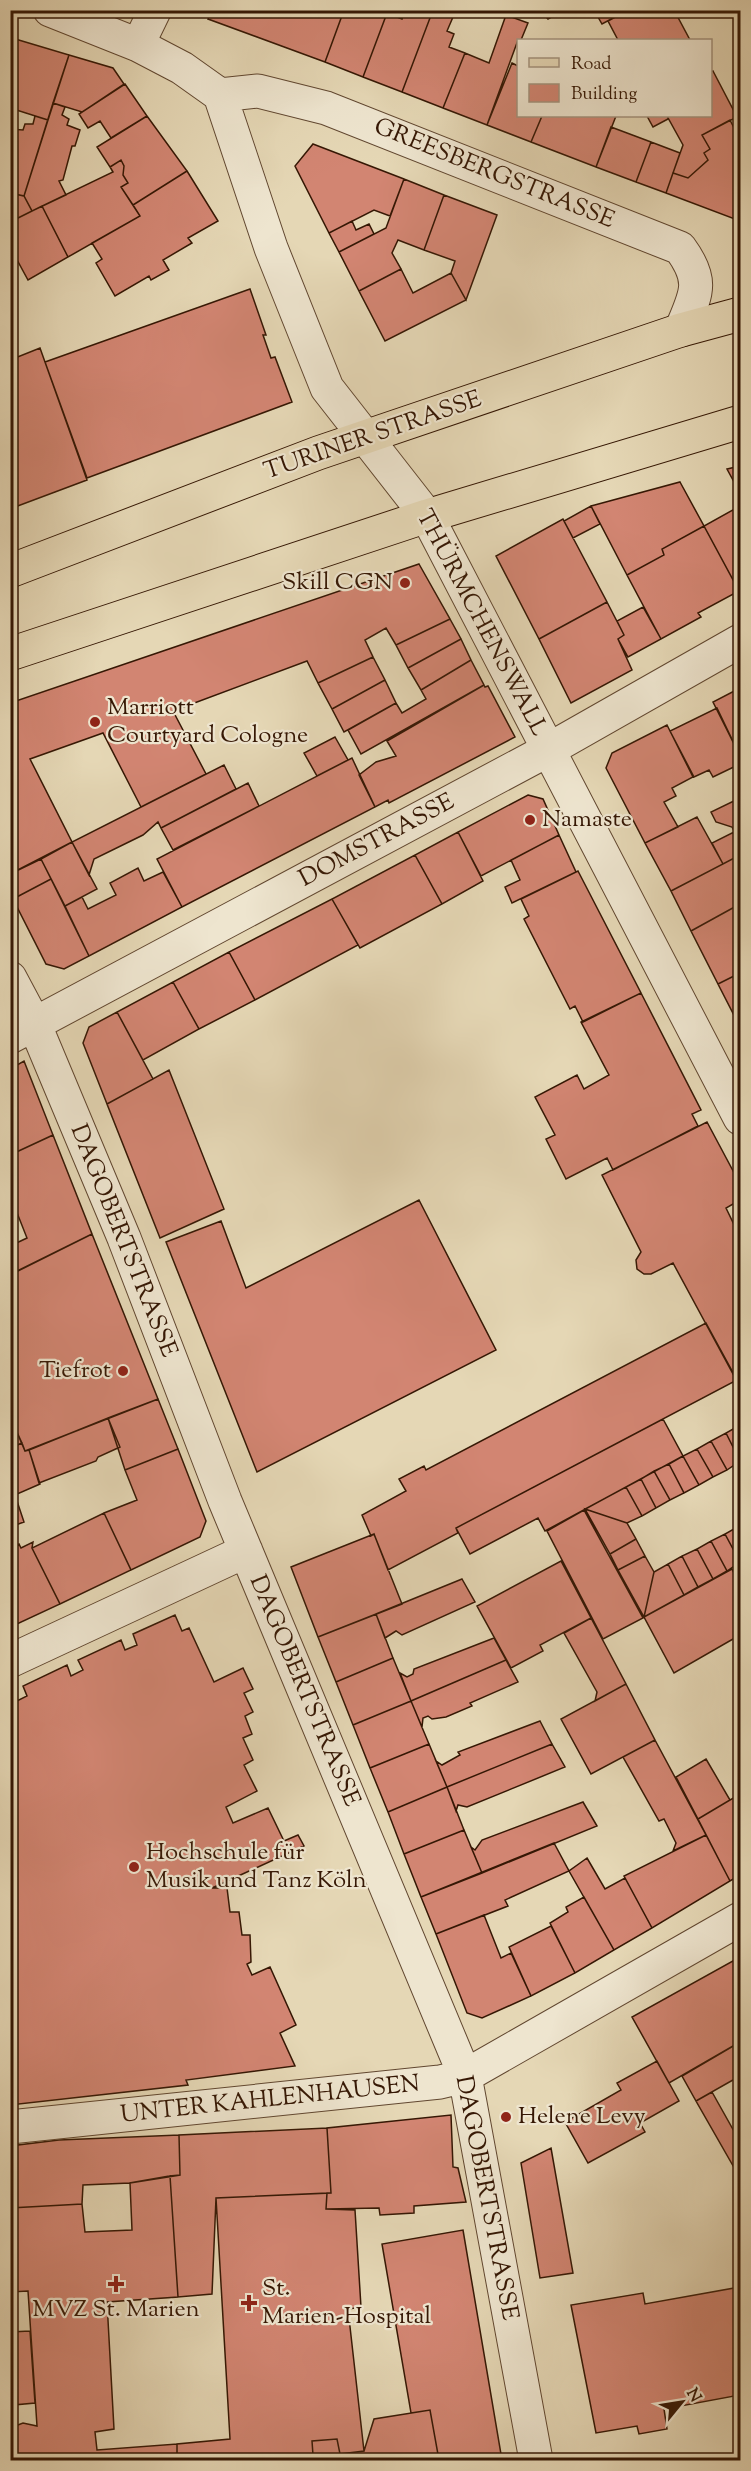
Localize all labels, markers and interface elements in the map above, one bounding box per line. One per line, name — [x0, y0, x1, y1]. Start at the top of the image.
legend — [517, 39, 712, 117]
text: Road — [571, 52, 611, 78]
text: Building — [571, 82, 637, 108]
street label: GREESBERGSTRASSE — [369, 110, 620, 238]
street label: TURINER STRASSE — [260, 383, 487, 489]
street label: THÜRMCHENSWALL — [407, 504, 555, 742]
place label: Skill CGN — [282, 566, 393, 600]
marker: Skill CGN — [398, 576, 412, 590]
place label: Marriott Courtyard Cologne — [107, 691, 308, 753]
marker: Marriott Courtyard Cologne — [88, 715, 102, 729]
street label: DOMSTRASSE — [293, 786, 461, 896]
place label: Namaste — [542, 803, 632, 837]
marker: Namaste — [523, 813, 537, 827]
street label: DAGOBERTSTRASSE — [61, 1119, 185, 1363]
place label: Tiefrot — [39, 1354, 111, 1388]
marker: Tiefrot — [116, 1364, 130, 1378]
street label: DAGOBERTSTRASSE — [240, 1570, 368, 1812]
place label: Hochschule für Musik und Tanz Köln — [146, 1836, 367, 1898]
marker: Hochschule für Musik und Tanz Köln — [127, 1860, 141, 1874]
street label: UNTER KAHLENHAUSEN — [119, 2067, 421, 2133]
street label: DAGOBERTSTRASSE — [446, 2073, 526, 2324]
place label: Helene Levy — [518, 2100, 646, 2134]
marker: Helene Levy — [499, 2110, 513, 2124]
place label: St. Marien-Hospital — [262, 2272, 432, 2334]
marker: MVZ St. Marien — [107, 2275, 125, 2293]
place label: MVZ St. Marien — [32, 2293, 200, 2327]
marker: St. Marien-Hospital — [240, 2294, 258, 2312]
north arrow — [652, 2372, 712, 2432]
text: N — [680, 2384, 706, 2407]

